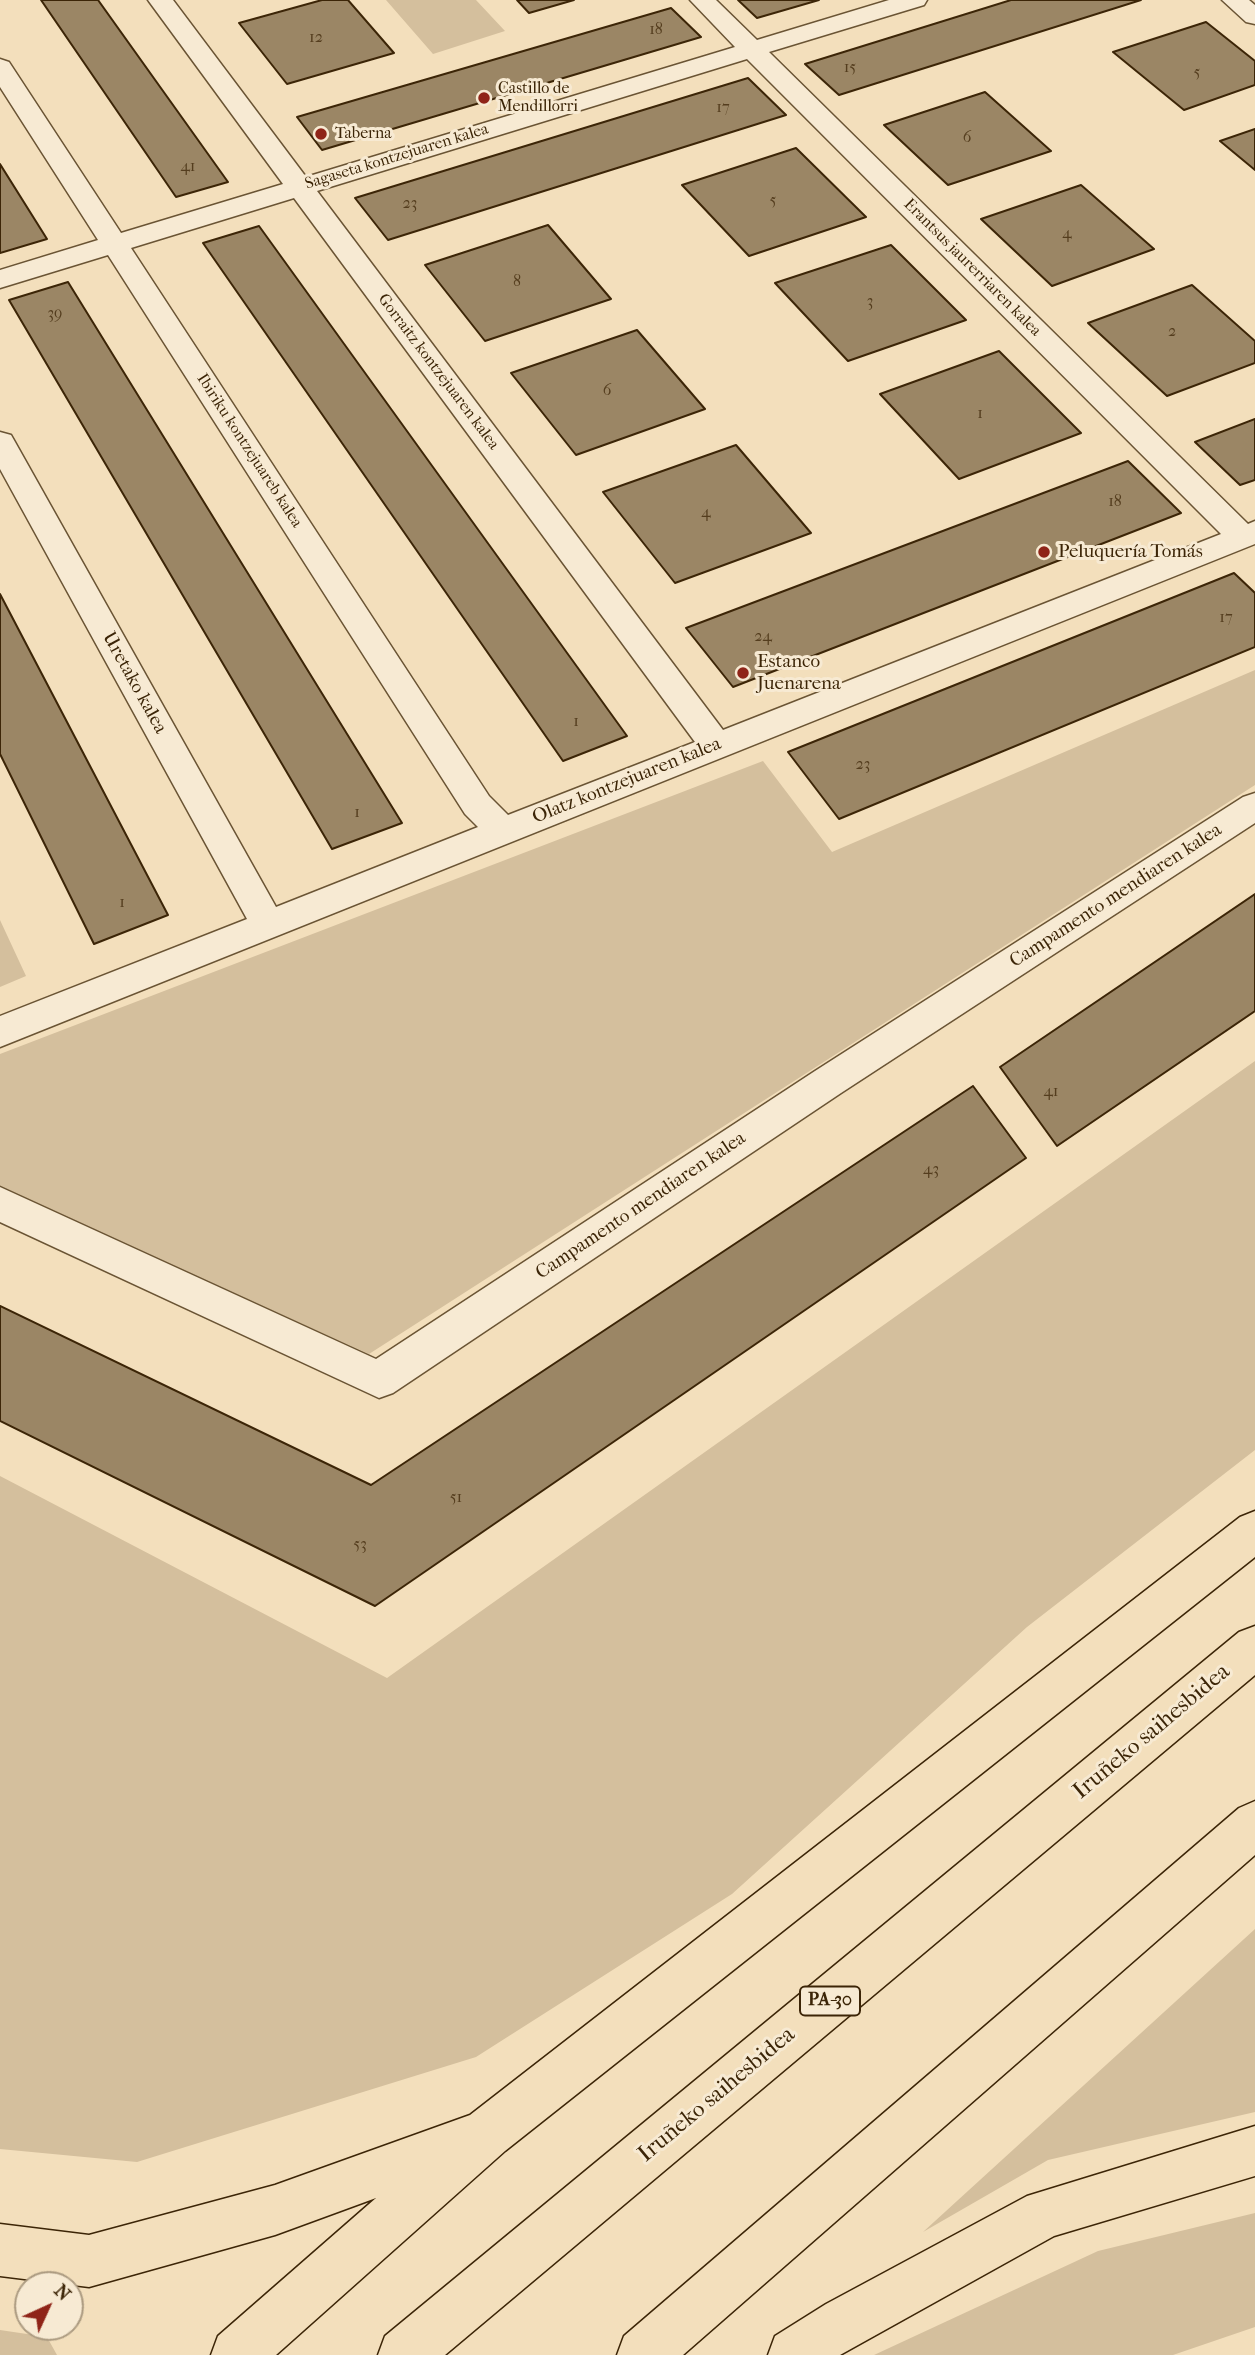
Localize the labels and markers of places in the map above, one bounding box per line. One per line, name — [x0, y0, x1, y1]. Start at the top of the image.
place label: Castillo de Mendillorri — [498, 79, 578, 117]
marker: Castillo de Mendillorri — [476, 90, 492, 106]
place label: Taberna — [335, 124, 392, 144]
marker: Taberna — [313, 126, 329, 142]
place label: Peluquería Tomás — [1058, 541, 1203, 563]
marker: Peluquería Tomás — [1036, 544, 1052, 560]
place label: Estanco Juenarena — [757, 651, 841, 695]
marker: Estanco Juenarena — [735, 665, 751, 681]

